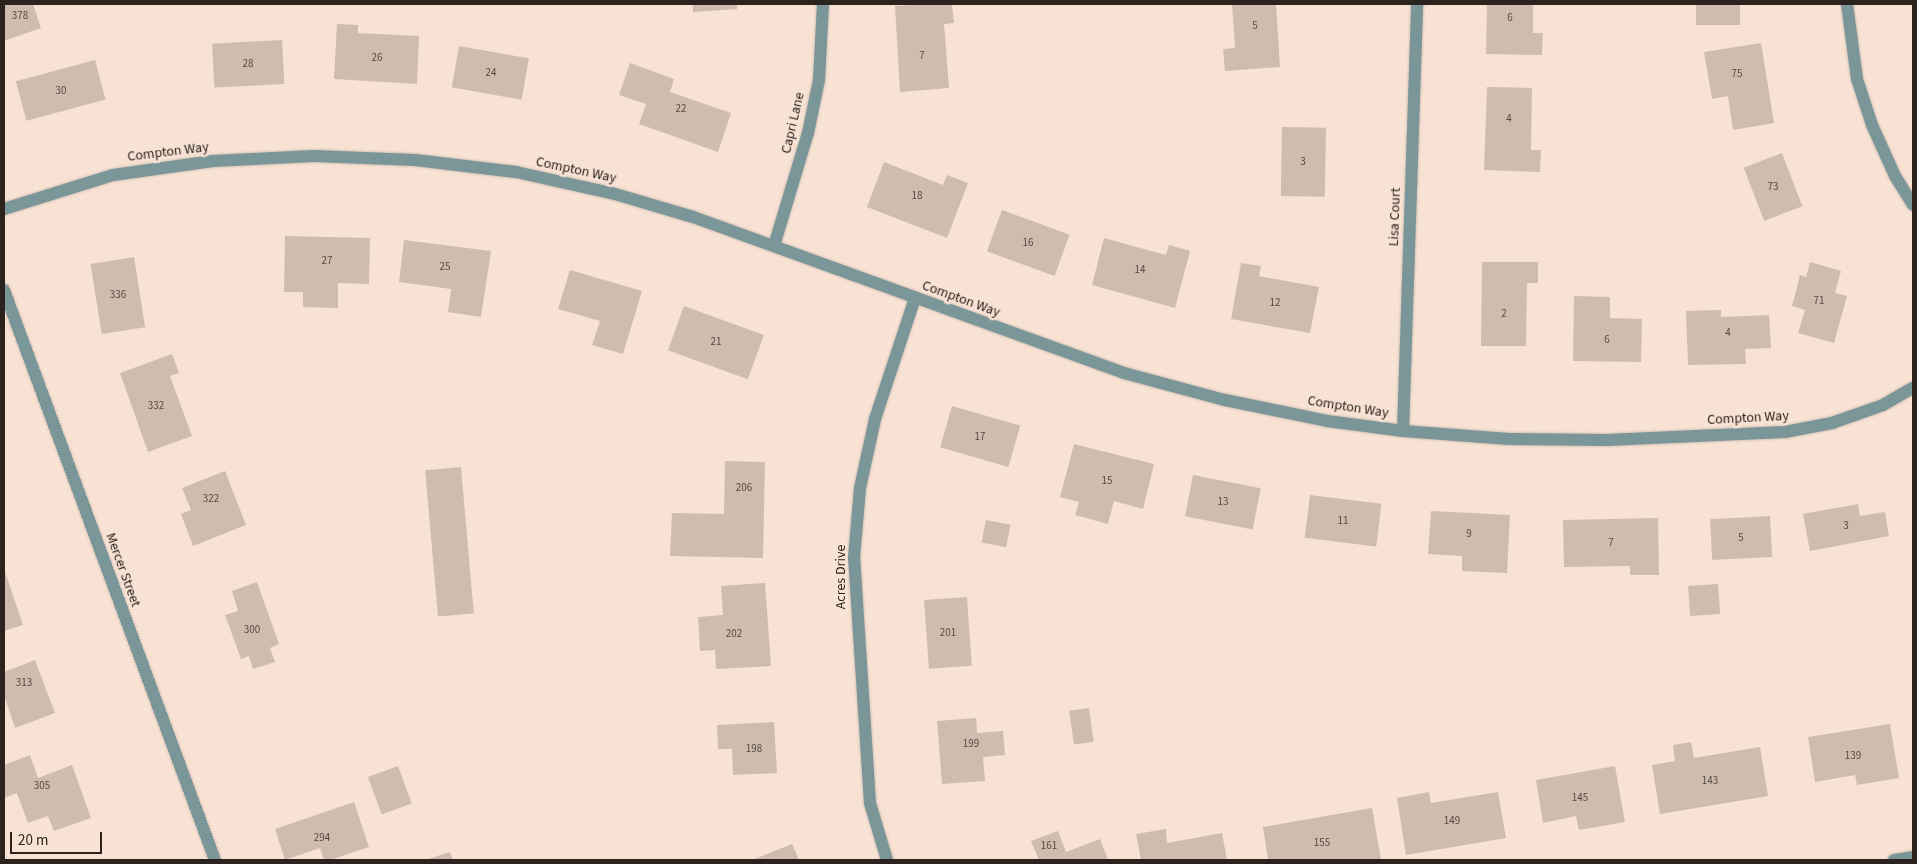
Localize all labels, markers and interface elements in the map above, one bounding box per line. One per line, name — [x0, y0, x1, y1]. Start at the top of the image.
house number: 378 — [12, 9, 28, 23]
house number: 6 — [1507, 11, 1513, 25]
house number: 5 — [1252, 19, 1258, 33]
house number: 7 — [919, 49, 925, 63]
house number: 26 — [372, 51, 382, 65]
house number: 28 — [243, 57, 253, 71]
house number: 24 — [486, 66, 496, 80]
house number: 75 — [1732, 67, 1742, 81]
house number: 30 — [56, 84, 66, 98]
street label: Capri Lane — [778, 91, 808, 155]
house number: 22 — [676, 102, 686, 116]
house number: 4 — [1506, 112, 1512, 126]
street label: Compton Way — [126, 139, 210, 165]
street label: Compton Way — [534, 153, 618, 187]
house number: 3 — [1300, 155, 1306, 169]
house number: 73 — [1768, 180, 1778, 194]
street label: Lisa Court — [1386, 187, 1404, 247]
house number: 18 — [912, 189, 922, 203]
house number: 16 — [1023, 236, 1033, 250]
house number: 27 — [322, 254, 332, 268]
house number: 25 — [440, 260, 450, 274]
house number: 14 — [1135, 263, 1145, 277]
street label: Compton Way — [920, 277, 1002, 321]
house number: 336 — [110, 288, 126, 302]
house number: 71 — [1814, 294, 1824, 308]
house number: 12 — [1270, 296, 1280, 310]
house number: 2 — [1501, 307, 1507, 321]
house number: 4 — [1725, 326, 1731, 340]
house number: 6 — [1604, 333, 1610, 347]
house number: 21 — [711, 335, 721, 349]
street label: Compton Way — [1306, 392, 1390, 422]
house number: 332 — [148, 399, 164, 413]
street label: Compton Way — [1707, 407, 1789, 429]
house number: 17 — [975, 430, 985, 444]
house number: 15 — [1102, 474, 1112, 488]
house number: 206 — [736, 481, 752, 495]
house number: 322 — [203, 492, 219, 506]
house number: 13 — [1218, 495, 1228, 509]
house number: 11 — [1338, 514, 1348, 528]
house number: 3 — [1843, 519, 1849, 533]
house number: 9 — [1466, 527, 1472, 541]
street label: Mercer Street — [102, 531, 144, 609]
house number: 5 — [1738, 531, 1744, 545]
house number: 7 — [1608, 536, 1614, 550]
street label: Acres Drive — [833, 545, 849, 609]
house number: 300 — [244, 623, 260, 637]
house number: 201 — [940, 626, 956, 640]
house number: 202 — [726, 627, 742, 641]
house number: 313 — [16, 676, 32, 690]
house number: 199 — [963, 737, 979, 751]
house number: 198 — [746, 742, 762, 756]
house number: 139 — [1845, 749, 1861, 763]
house number: 143 — [1702, 774, 1718, 788]
house number: 305 — [34, 779, 50, 793]
house number: 145 — [1572, 791, 1588, 805]
house number: 149 — [1444, 814, 1460, 828]
scale bar — [12, 822, 105, 854]
text: 20 m — [18, 830, 48, 851]
house number: 294 — [314, 831, 330, 845]
house number: 155 — [1314, 836, 1330, 850]
house number: 161 — [1041, 839, 1057, 853]

